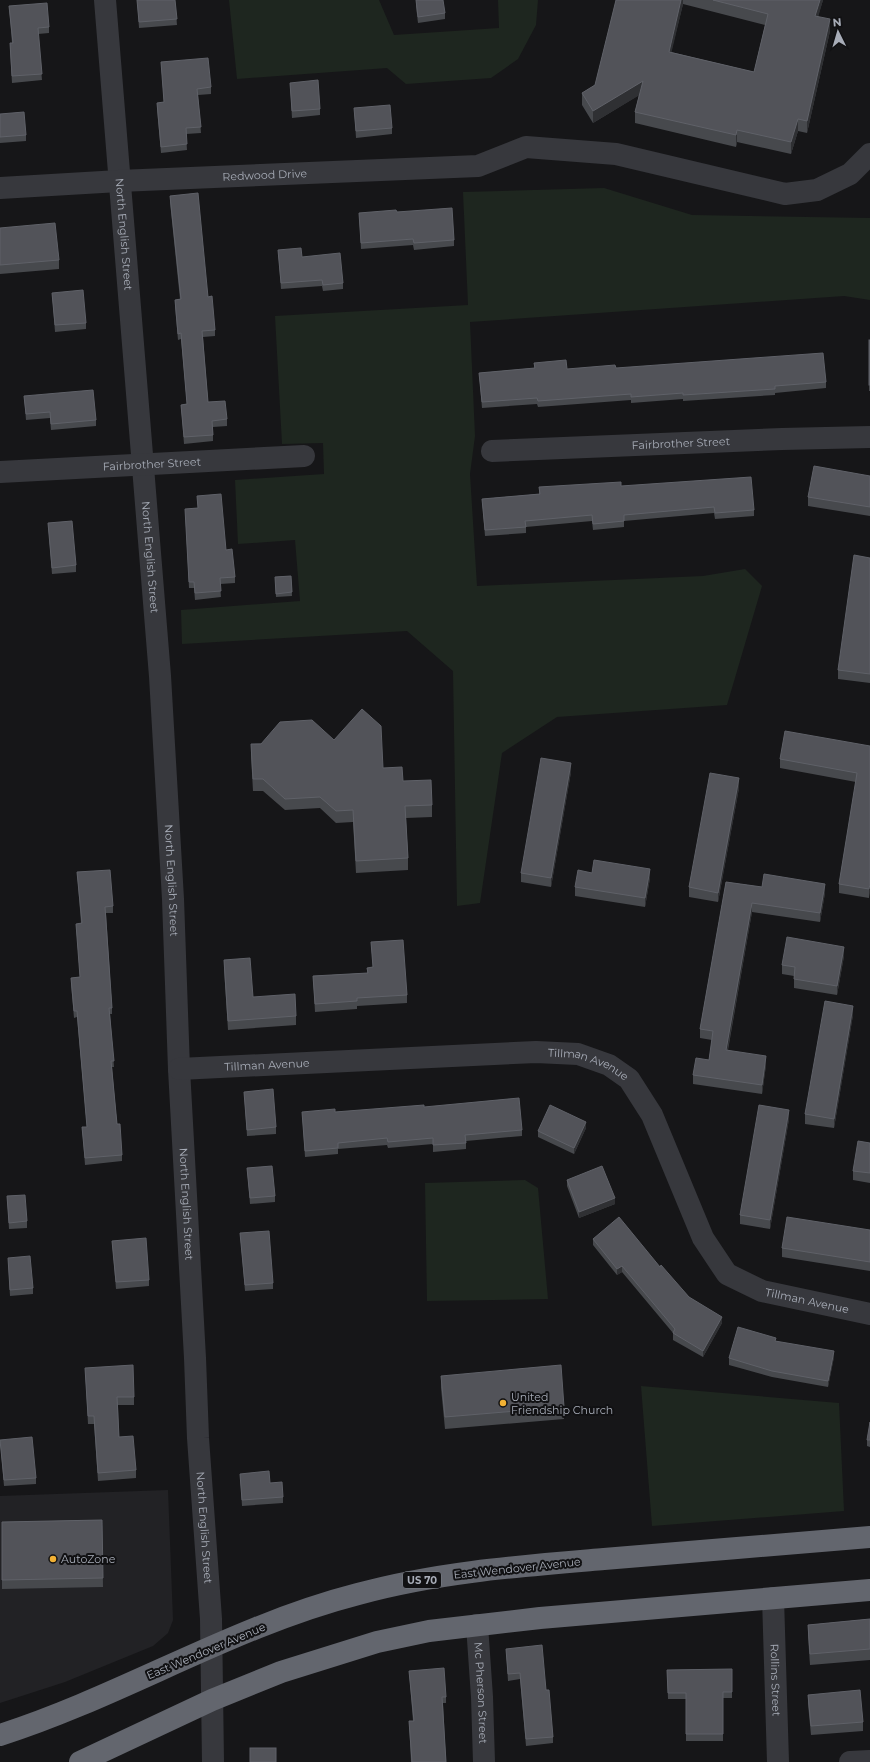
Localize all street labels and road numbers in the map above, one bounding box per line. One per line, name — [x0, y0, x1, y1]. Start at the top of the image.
street label: Redwood Drive — [222, 166, 308, 184]
street label: North English Street — [113, 178, 136, 291]
street label: Fairbrother Street — [631, 434, 731, 452]
street label: Fairbrother Street — [102, 454, 202, 474]
street label: North English Street — [139, 501, 162, 614]
street label: North English Street — [162, 824, 181, 937]
street label: Tillman Avenue — [548, 1046, 632, 1084]
street label: Tillman Avenue — [224, 1056, 310, 1074]
street label: North English Street — [176, 1148, 197, 1261]
street label: Tillman Avenue — [764, 1285, 851, 1316]
street label: North English Street — [193, 1471, 215, 1585]
street label: East Wendover Avenue — [453, 1554, 582, 1582]
road number: US 70 — [403, 1572, 441, 1588]
street label: East Wendover Avenue — [145, 1619, 268, 1682]
street label: Mc Pherson Street — [471, 1642, 490, 1745]
street label: Rollins Street — [767, 1643, 784, 1717]

